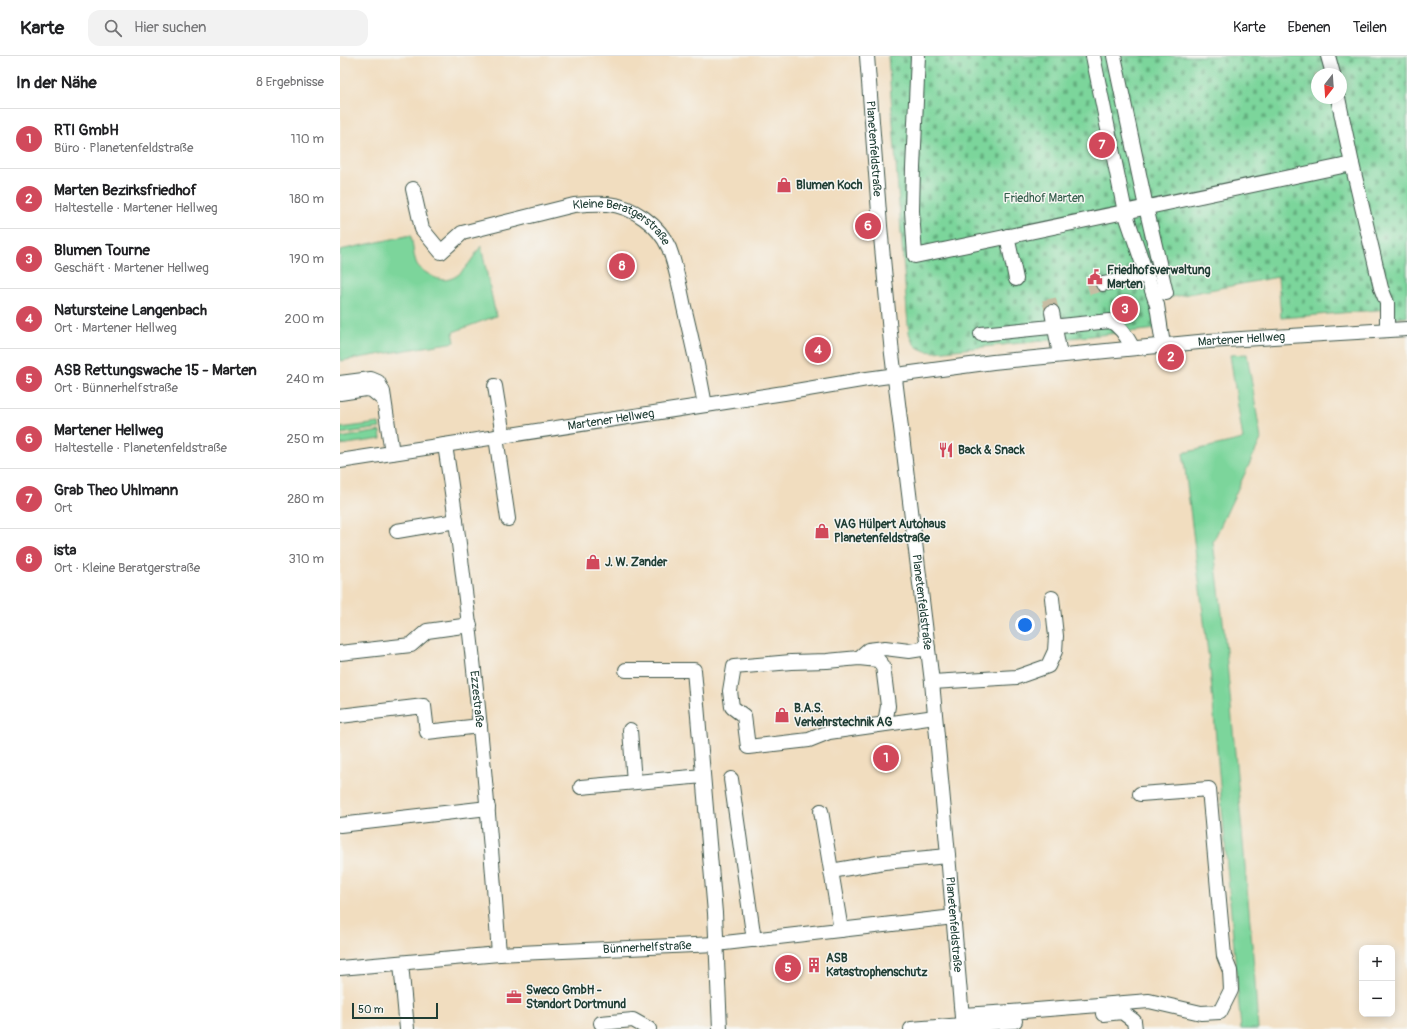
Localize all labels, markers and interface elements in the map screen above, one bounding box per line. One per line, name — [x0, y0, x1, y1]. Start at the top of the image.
search box — [88, 10, 368, 46]
text: Karte — [20, 16, 64, 40]
icon: search — [102, 17, 124, 39]
text: Hier suchen — [134, 18, 206, 37]
text: Karte — [1233, 19, 1266, 36]
text: Ebenen — [1288, 19, 1331, 36]
text: Teilen — [1353, 19, 1387, 36]
north arrow — [1311, 68, 1347, 104]
text: In der Nähe — [16, 72, 97, 93]
text: 8 Ergebnisse — [256, 74, 324, 90]
street label: Planetenfeldstraße — [863, 100, 885, 197]
text: RTI GmbH — [54, 121, 119, 140]
pin: 7 — [1089, 130, 1115, 160]
text: 1 — [26, 131, 32, 147]
text: 110 m — [291, 131, 324, 147]
text: Büro · Planetenfeldstraße — [54, 140, 193, 156]
shop icon: Blumen Koch — [775, 176, 793, 194]
place label: Blumen Koch — [796, 178, 863, 193]
text: Marten Bezirksfriedhof — [54, 181, 197, 200]
text: 2 — [25, 191, 33, 207]
text: 180 m — [289, 191, 324, 207]
park label: Friedhof Marten — [1004, 191, 1085, 206]
street label: Kleine Beratgerstraße — [572, 196, 674, 248]
text: Haltestelle · Martener Hellweg — [54, 200, 218, 216]
pin: 6 — [855, 211, 881, 241]
text: Blumen Tourne — [54, 241, 150, 260]
text: 3 — [25, 251, 33, 267]
text: 190 m — [289, 251, 324, 267]
pin: 8 — [609, 251, 635, 281]
text: Geschäft · Martener Hellweg — [54, 260, 209, 276]
place label: Friedhofsverwaltung Marten — [1107, 263, 1211, 292]
public building icon: Friedhofsverwaltung Marten — [1086, 268, 1104, 286]
pin: 3 — [1112, 294, 1138, 324]
text: Natursteine Langenbach — [54, 301, 207, 320]
text: 4 — [25, 311, 33, 327]
text: 200 m — [285, 311, 324, 327]
text: Ort · Martener Hellweg — [54, 320, 177, 336]
street label: Martener Hellweg — [1197, 329, 1286, 350]
pin: 4 — [805, 335, 831, 365]
pin: 2 — [1158, 342, 1184, 372]
text: ASB Rettungswache 15 - Marten — [54, 361, 257, 380]
text: 5 — [25, 371, 33, 387]
text: 240 m — [286, 371, 324, 387]
text: Ort · Bünnerhelfstraße — [54, 380, 178, 396]
street label: Martener Hellweg — [566, 405, 655, 434]
text: Martener Hellweg — [54, 421, 163, 440]
text: 6 — [25, 431, 33, 447]
text: 250 m — [286, 431, 324, 447]
text: Haltestelle · Planetenfeldstraße — [54, 440, 227, 456]
restaurant icon: Back & Snack — [937, 441, 955, 459]
place label: Back & Snack — [958, 443, 1026, 458]
text: Grab Theo Uhlmann — [54, 481, 178, 500]
text: 7 — [26, 491, 32, 507]
text: 280 m — [287, 491, 324, 507]
text: Ort — [54, 500, 72, 516]
place label: VAG Hülpert Autohaus Planetenfeldstraße — [834, 517, 946, 546]
shop icon: VAG Hülpert Autohaus Planetenfeldstraße — [813, 522, 831, 540]
text: ista — [54, 541, 76, 560]
text: 8 — [26, 551, 32, 567]
text: 310 m — [288, 551, 324, 567]
shop icon: J. W. Zander — [584, 553, 602, 571]
street label: Planetenfeldstraße — [909, 553, 936, 651]
place label: J. W. Zander — [605, 555, 668, 570]
text: Ort · Kleine Beratgerstraße — [54, 560, 200, 576]
your location — [1015, 615, 1035, 635]
street label: Ezzestraße — [467, 670, 488, 728]
place label: B.A.S. Verkehrstechnik AG — [794, 701, 892, 730]
shop icon: B.A.S. Verkehrstechnik AG — [773, 706, 791, 724]
pin: 1 — [873, 743, 899, 773]
street label: Planetenfeldstraße — [942, 876, 966, 973]
street label: Bünnerhelfstraße — [603, 938, 692, 957]
map controls — [1359, 945, 1395, 1017]
button: + — [1359, 945, 1395, 981]
place label: ASB Katastrophenschutz — [826, 951, 928, 980]
pin: 5 — [775, 953, 801, 983]
building icon: ASB Katastrophenschutz — [805, 956, 823, 974]
button: − — [1359, 981, 1395, 1017]
place label: Sweco GmbH - Standort Dortmund — [526, 983, 626, 1012]
office icon: Sweco GmbH - Standort Dortmund — [505, 988, 523, 1006]
scale bar — [352, 1001, 438, 1020]
text: 50 m — [358, 1003, 384, 1016]

